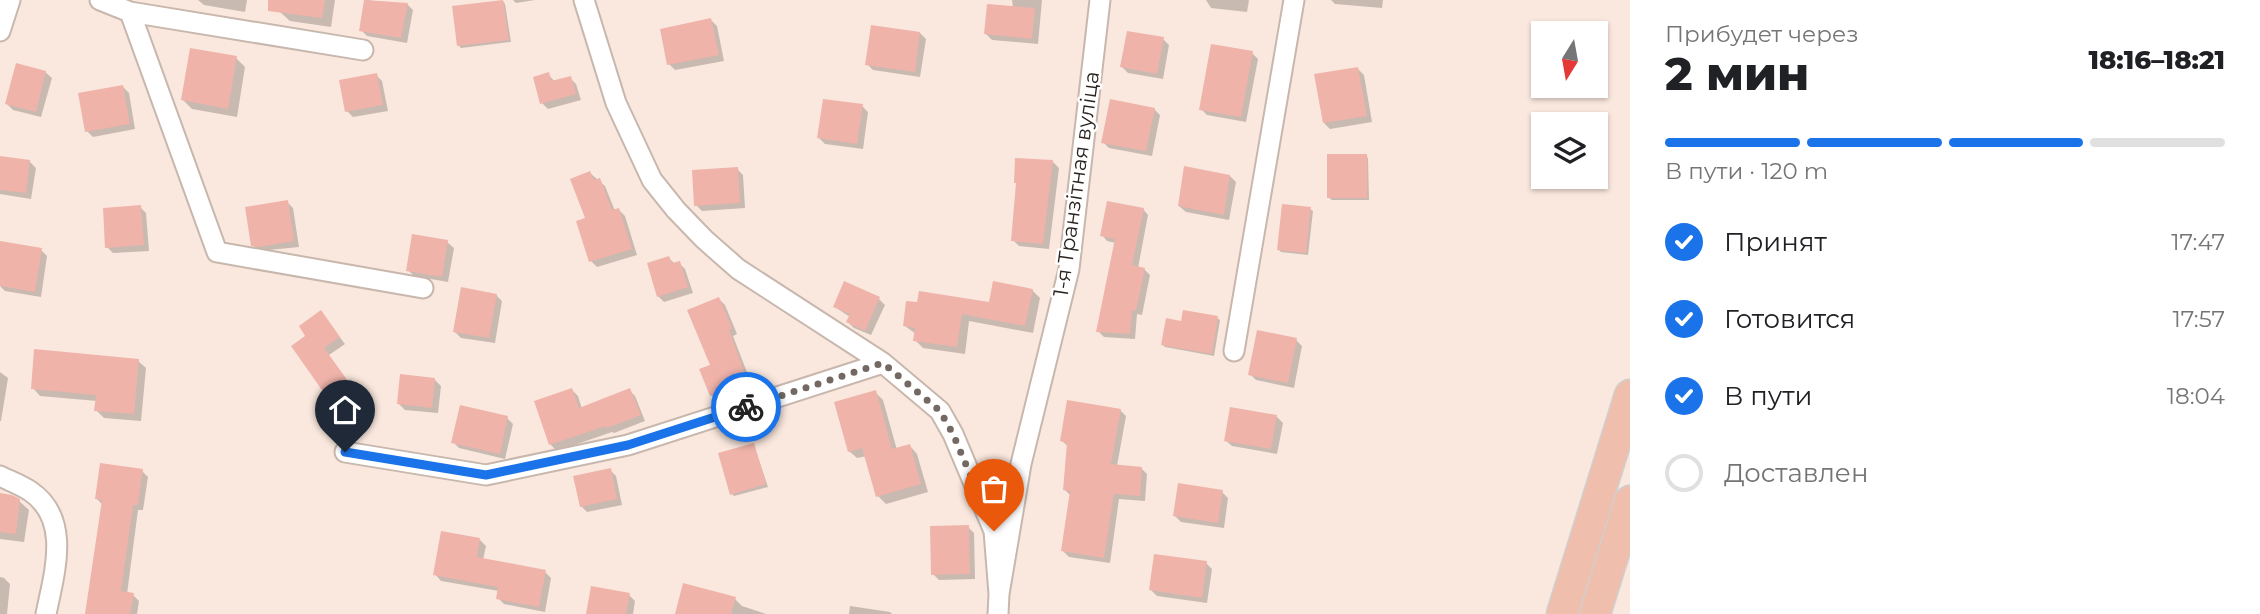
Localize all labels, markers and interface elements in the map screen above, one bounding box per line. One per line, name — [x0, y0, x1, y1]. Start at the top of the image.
text: Прибудет через — [1665, 20, 1859, 48]
north arrow — [1531, 21, 1608, 98]
map controls — [1531, 21, 1608, 189]
text: 18:16–18:21 — [2088, 44, 2225, 76]
text: 2 мин — [1665, 45, 1809, 102]
street label: 1-я Транзітная вуліца — [1048, 70, 1104, 298]
button: layers — [1531, 112, 1608, 189]
text: В пути · 120 m — [1665, 157, 1828, 185]
icon: check — [1665, 223, 1703, 261]
text: Принят — [1724, 226, 1827, 258]
text: 17:47 — [2171, 228, 2225, 256]
icon: check — [1665, 300, 1703, 338]
text: Готовится — [1724, 303, 1855, 335]
text: 17:57 — [2172, 305, 2225, 333]
courier — [711, 372, 781, 442]
icon: check — [1665, 377, 1703, 415]
pin — [315, 380, 375, 452]
text: В пути — [1724, 380, 1813, 412]
text: 18:04 — [2167, 382, 2225, 410]
icon: bike — [727, 388, 765, 426]
icon: home — [326, 391, 364, 429]
text: Доставлен — [1724, 457, 1869, 489]
pin — [964, 459, 1024, 531]
icon: bag — [975, 470, 1013, 508]

